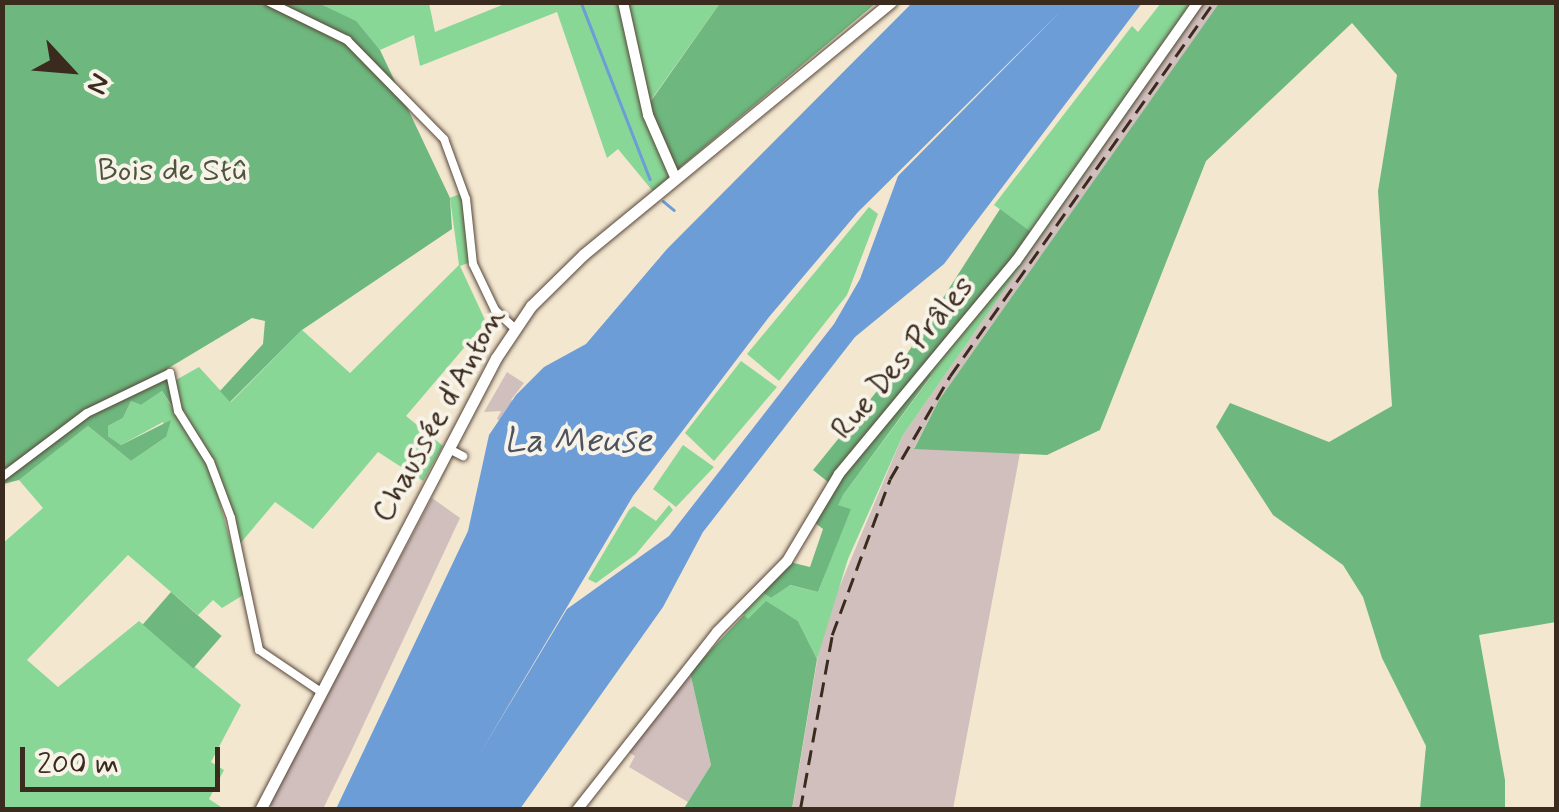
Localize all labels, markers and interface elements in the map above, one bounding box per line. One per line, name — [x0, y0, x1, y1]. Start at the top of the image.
north arrow — [20, 20, 120, 120]
text: N — [77, 67, 118, 100]
park label: Bois de Stû — [98, 152, 246, 190]
street label: Rue Des Prâles — [824, 269, 982, 447]
street label: Chaussée d'Anton — [364, 301, 514, 529]
water label: La Meuse — [507, 420, 649, 462]
scale bar — [25, 727, 225, 789]
text: 200 m — [37, 745, 119, 784]

